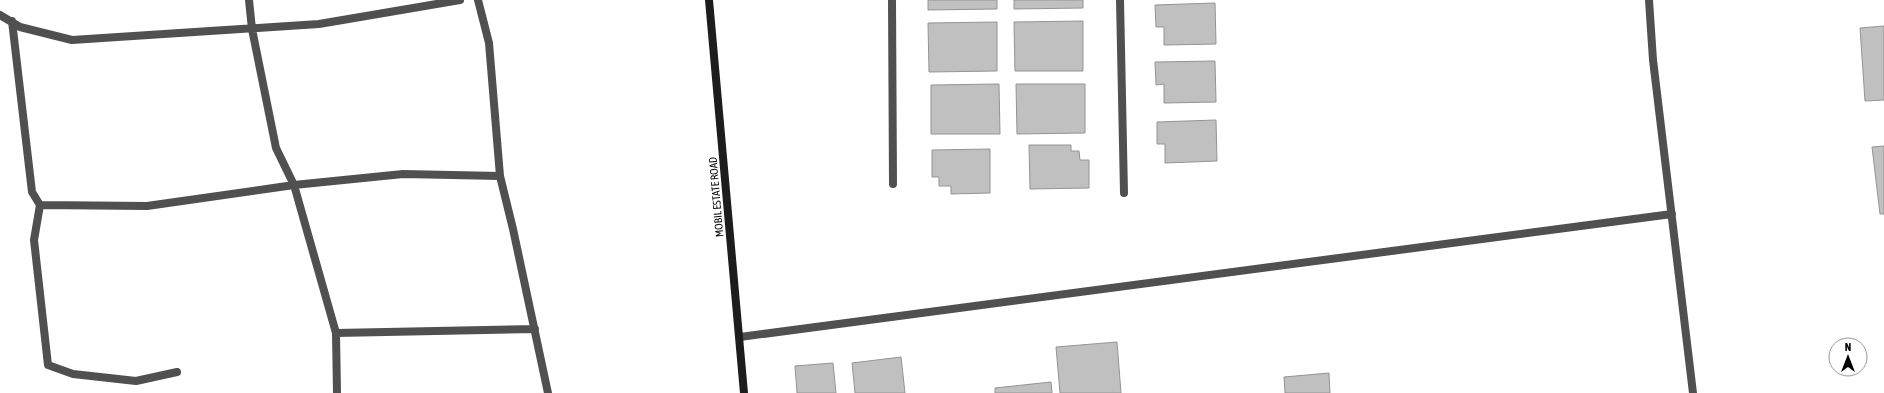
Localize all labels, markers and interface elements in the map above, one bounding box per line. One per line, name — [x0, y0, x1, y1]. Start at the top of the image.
street label: MOBIL ESTATE ROAD — [707, 156, 725, 238]
north arrow — [1828, 337, 1868, 377]
text: N — [1845, 341, 1851, 353]

